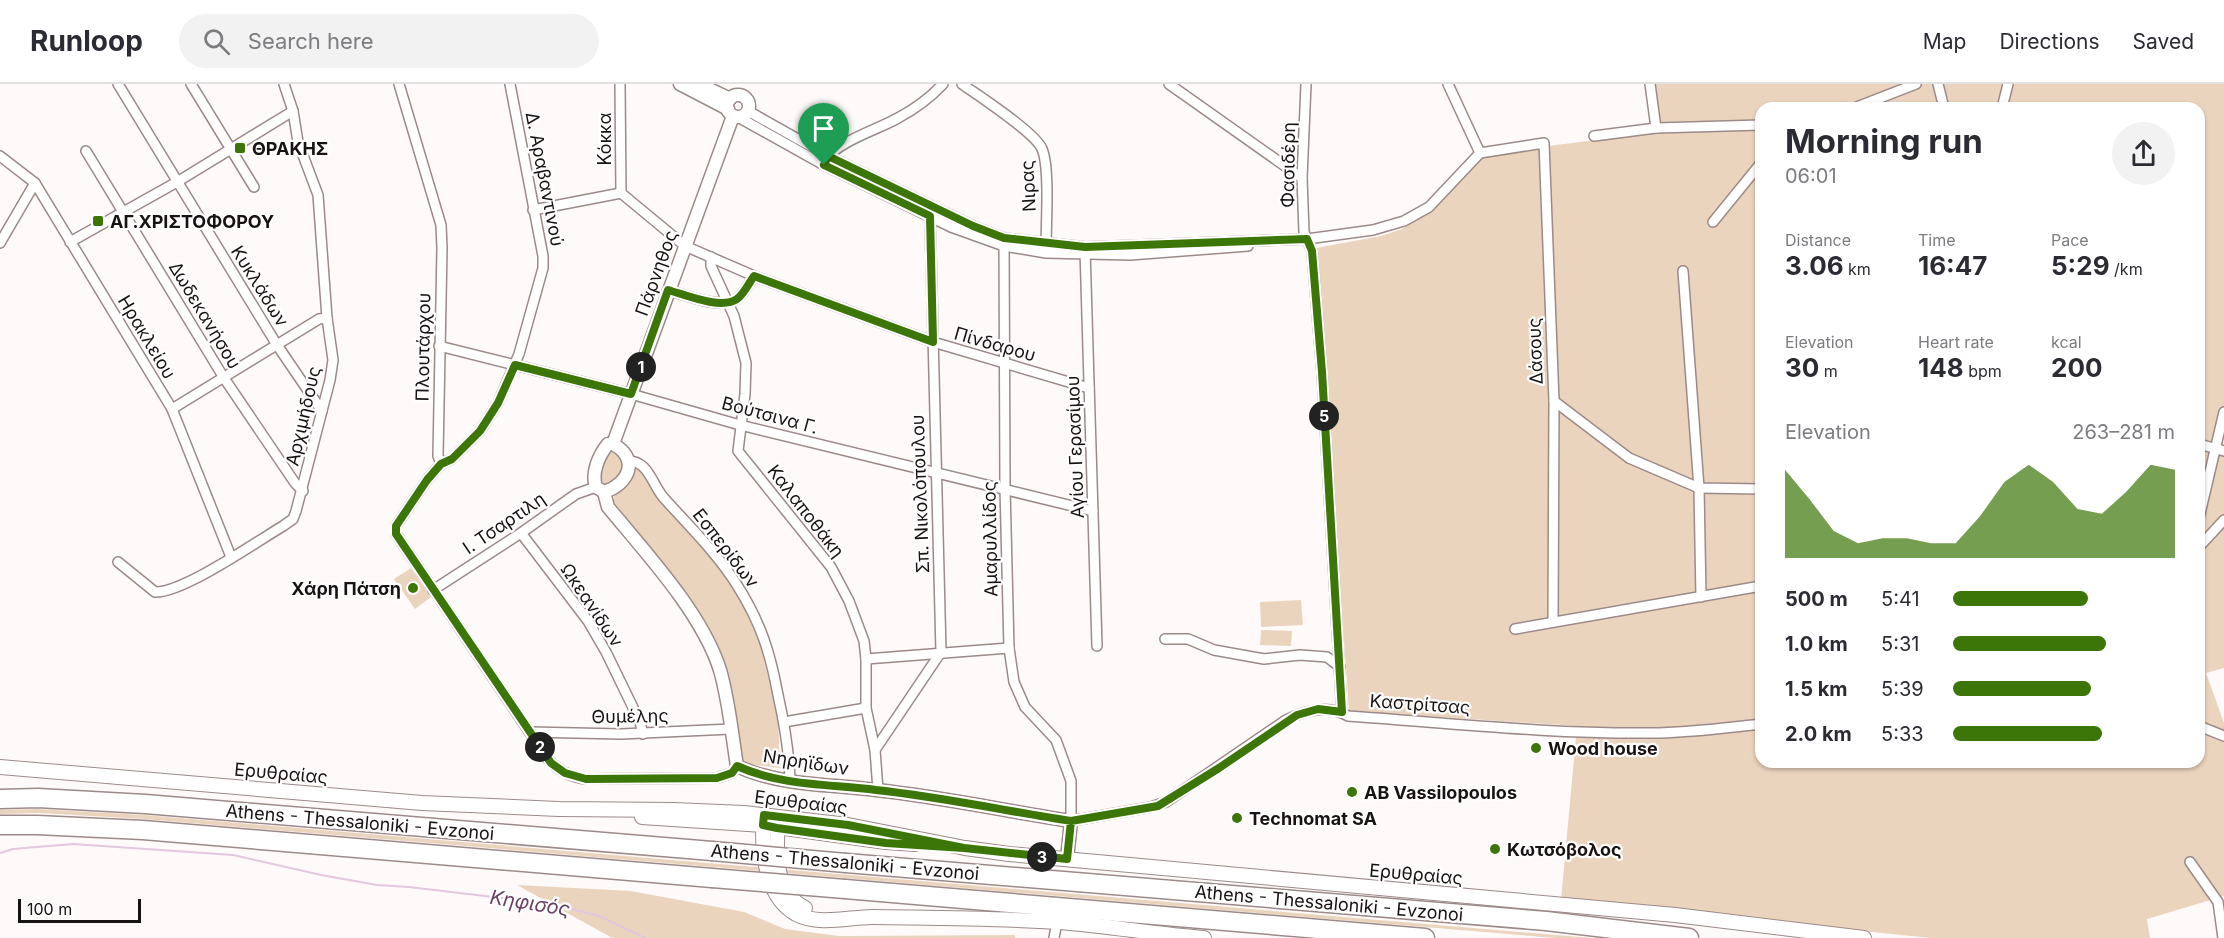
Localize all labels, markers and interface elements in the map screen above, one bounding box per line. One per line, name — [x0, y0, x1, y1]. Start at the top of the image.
search box — [179, 14, 599, 68]
text: Runloop — [30, 24, 143, 58]
icon: search — [200, 25, 233, 58]
text: Search here — [248, 28, 374, 54]
text: Map — [1923, 29, 1966, 54]
text: Directions — [1999, 29, 2100, 54]
text: Saved — [2133, 29, 2194, 54]
pin — [798, 103, 849, 165]
street label: Δ. Αραβαντινού — [522, 110, 568, 248]
street label: Κόκκα — [594, 112, 615, 166]
icon: arrive — [807, 112, 840, 145]
text: Morning run — [1785, 121, 1983, 161]
street label: Φασιδέρη — [1277, 122, 1299, 208]
button: share — [2112, 122, 2175, 185]
place label: ΘΡΑΚΗΣ — [252, 138, 328, 159]
marker: ΘΡΑΚΗΣ — [233, 141, 247, 155]
street label: Νιρας — [1016, 160, 1040, 212]
text: 06:01 — [1785, 164, 1837, 188]
place label: ΑΓ.ΧΡΙΣΤΟΦΟΡΟΥ — [110, 211, 274, 232]
marker: ΑΓ.ΧΡΙΣΤΟΦΟΡΟΥ — [91, 214, 105, 228]
street label: Πάρνηθος — [631, 227, 681, 319]
text: Distance — [1785, 230, 1851, 250]
text: Time — [1918, 230, 1956, 250]
text: Pace — [2051, 230, 2089, 250]
street label: Κυκλάδων — [227, 242, 293, 331]
text: 3.06 — [1785, 250, 1844, 281]
text: 16:47 — [1918, 250, 1987, 281]
text: 5:29 — [2051, 250, 2110, 281]
street label: Δωδεκανήσου — [165, 258, 245, 372]
text: km — [1844, 259, 1871, 279]
text: /km — [2110, 259, 2143, 279]
street label: Ηρακλείου — [114, 292, 180, 382]
street label: Πλουτάρχου — [412, 292, 434, 402]
street label: Δάσους — [1523, 317, 1547, 385]
street label: Πίνδαρου — [952, 322, 1038, 366]
text: Elevation — [1785, 332, 1854, 352]
text: Heart rate — [1918, 332, 1994, 352]
text: kcal — [2051, 332, 2082, 352]
pin: 1 — [626, 352, 656, 382]
text: 30 — [1785, 352, 1819, 383]
text: 148 — [1918, 352, 1964, 383]
text: 200 — [2051, 352, 2102, 383]
text: 1 — [638, 357, 644, 377]
text: m — [1819, 361, 1838, 381]
text: bpm — [1964, 361, 2002, 381]
street label: Αρχιμήδους — [281, 364, 325, 468]
street label: Αγίου Γερασίμου — [1062, 375, 1088, 519]
street label: Βούτσινα Γ. — [720, 392, 820, 438]
pin: 5 — [1309, 401, 1339, 431]
text: 5 — [1319, 406, 1329, 426]
street label: Σπ. Νικολόπουλου — [907, 414, 933, 574]
text: Elevation — [1785, 420, 1871, 444]
text: 263–281 m — [2072, 420, 2175, 444]
street label: Καλαποθάκη — [763, 461, 849, 561]
street label: Αμαρυλλίδος — [978, 481, 1002, 597]
street label: Ι. Τσαρτιλη — [459, 488, 549, 558]
street label: Εσπερίδων — [689, 504, 764, 592]
street label: Ωκεανίδων — [556, 559, 628, 651]
place label: Χάρη Πάτση — [291, 578, 401, 599]
marker: Χάρη Πάτση — [406, 581, 420, 595]
text: 500 m — [1785, 587, 1848, 611]
text: 5:41 — [1881, 587, 1920, 611]
text: 1.0 km — [1785, 632, 1848, 656]
text: 5:31 — [1881, 632, 1919, 656]
text: 1.5 km — [1785, 677, 1848, 701]
text: 5:39 — [1881, 677, 1924, 701]
street label: Καστρίτσας — [1369, 690, 1471, 718]
street label: Θυμέλης — [591, 705, 669, 727]
text: 2.0 km — [1785, 722, 1852, 746]
text: 5:33 — [1881, 722, 1924, 746]
pin: 2 — [525, 732, 555, 762]
text: 2 — [535, 737, 545, 757]
place label: Wood house — [1548, 738, 1658, 759]
marker: Wood house — [1529, 741, 1543, 755]
street label: Νηρηϊδων — [762, 745, 851, 779]
street label: Ερυθραίας — [233, 758, 329, 788]
place label: AB Vassilopoulos — [1364, 782, 1517, 803]
marker: AB Vassilopoulos — [1345, 785, 1359, 799]
street label: Ερυθραίας — [753, 786, 849, 818]
street label: Athens - Thessaloniki - Evzonoi — [225, 800, 495, 844]
place label: Technomat SA — [1249, 808, 1377, 829]
marker: Technomat SA — [1230, 811, 1244, 825]
place label: Κωτσόβολος — [1507, 839, 1622, 860]
street label: Athens - Thessaloniki - Evzonoi — [710, 840, 980, 884]
pin: 3 — [1027, 842, 1057, 872]
marker: Κωτσόβολος — [1488, 842, 1502, 856]
text: 3 — [1037, 847, 1047, 867]
street label: Ερυθραίας — [1368, 859, 1464, 889]
street label: Athens - Thessaloniki - Evzonoi — [1194, 881, 1464, 925]
water label: Κηφισός — [488, 885, 572, 921]
scale bar — [18, 896, 141, 924]
text: 100 m — [27, 899, 72, 919]

